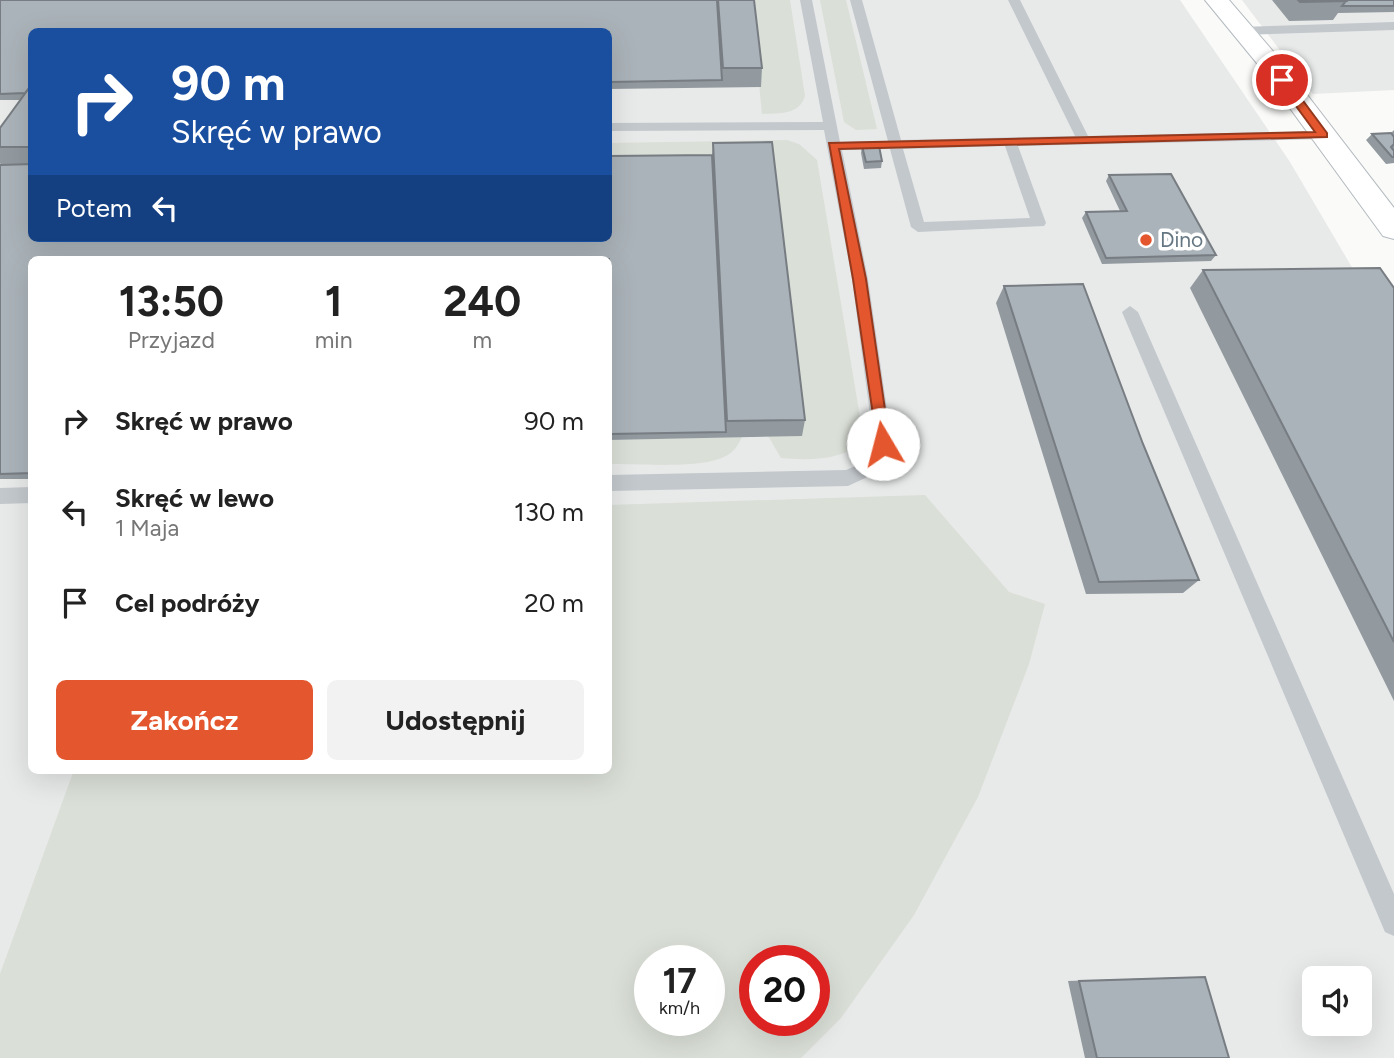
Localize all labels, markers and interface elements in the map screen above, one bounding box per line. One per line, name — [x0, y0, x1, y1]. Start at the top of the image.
pin — [1252, 50, 1312, 110]
text: 90 m — [171, 53, 286, 112]
icon: right — [56, 56, 147, 147]
icon: arrive — [1263, 61, 1301, 99]
text: Skręć w prawo — [171, 113, 382, 151]
icon: left — [146, 189, 184, 227]
text: Potem — [56, 192, 132, 224]
place label: Dino — [1160, 227, 1203, 252]
marker: Dino — [1138, 232, 1154, 248]
text: 13:50 — [119, 276, 224, 327]
text: 1 — [325, 276, 342, 327]
text: 240 — [443, 276, 521, 327]
text: Przyjazd — [128, 326, 215, 354]
text: min — [315, 326, 352, 354]
text: m — [472, 326, 492, 354]
icon: right — [56, 402, 94, 440]
text: Skręć w prawo — [115, 405, 293, 437]
text: 90 m — [524, 405, 584, 437]
position arrow — [846, 407, 920, 481]
text: Skręć w lewo — [115, 482, 274, 514]
icon: left — [56, 493, 94, 531]
text: 130 m — [514, 496, 584, 528]
text: 1 Maja — [115, 514, 179, 542]
icon: arrive — [56, 584, 94, 622]
text: Cel podróży — [115, 587, 259, 619]
text: 20 m — [524, 587, 584, 619]
button: Zakończ — [56, 680, 313, 760]
button: Udostępnij — [327, 680, 584, 760]
speed limit sign: 20 — [739, 945, 830, 1036]
text: 17 — [662, 960, 697, 1002]
map controls — [1302, 966, 1372, 1036]
button: sound — [1302, 966, 1372, 1036]
text: km/h — [659, 997, 700, 1019]

